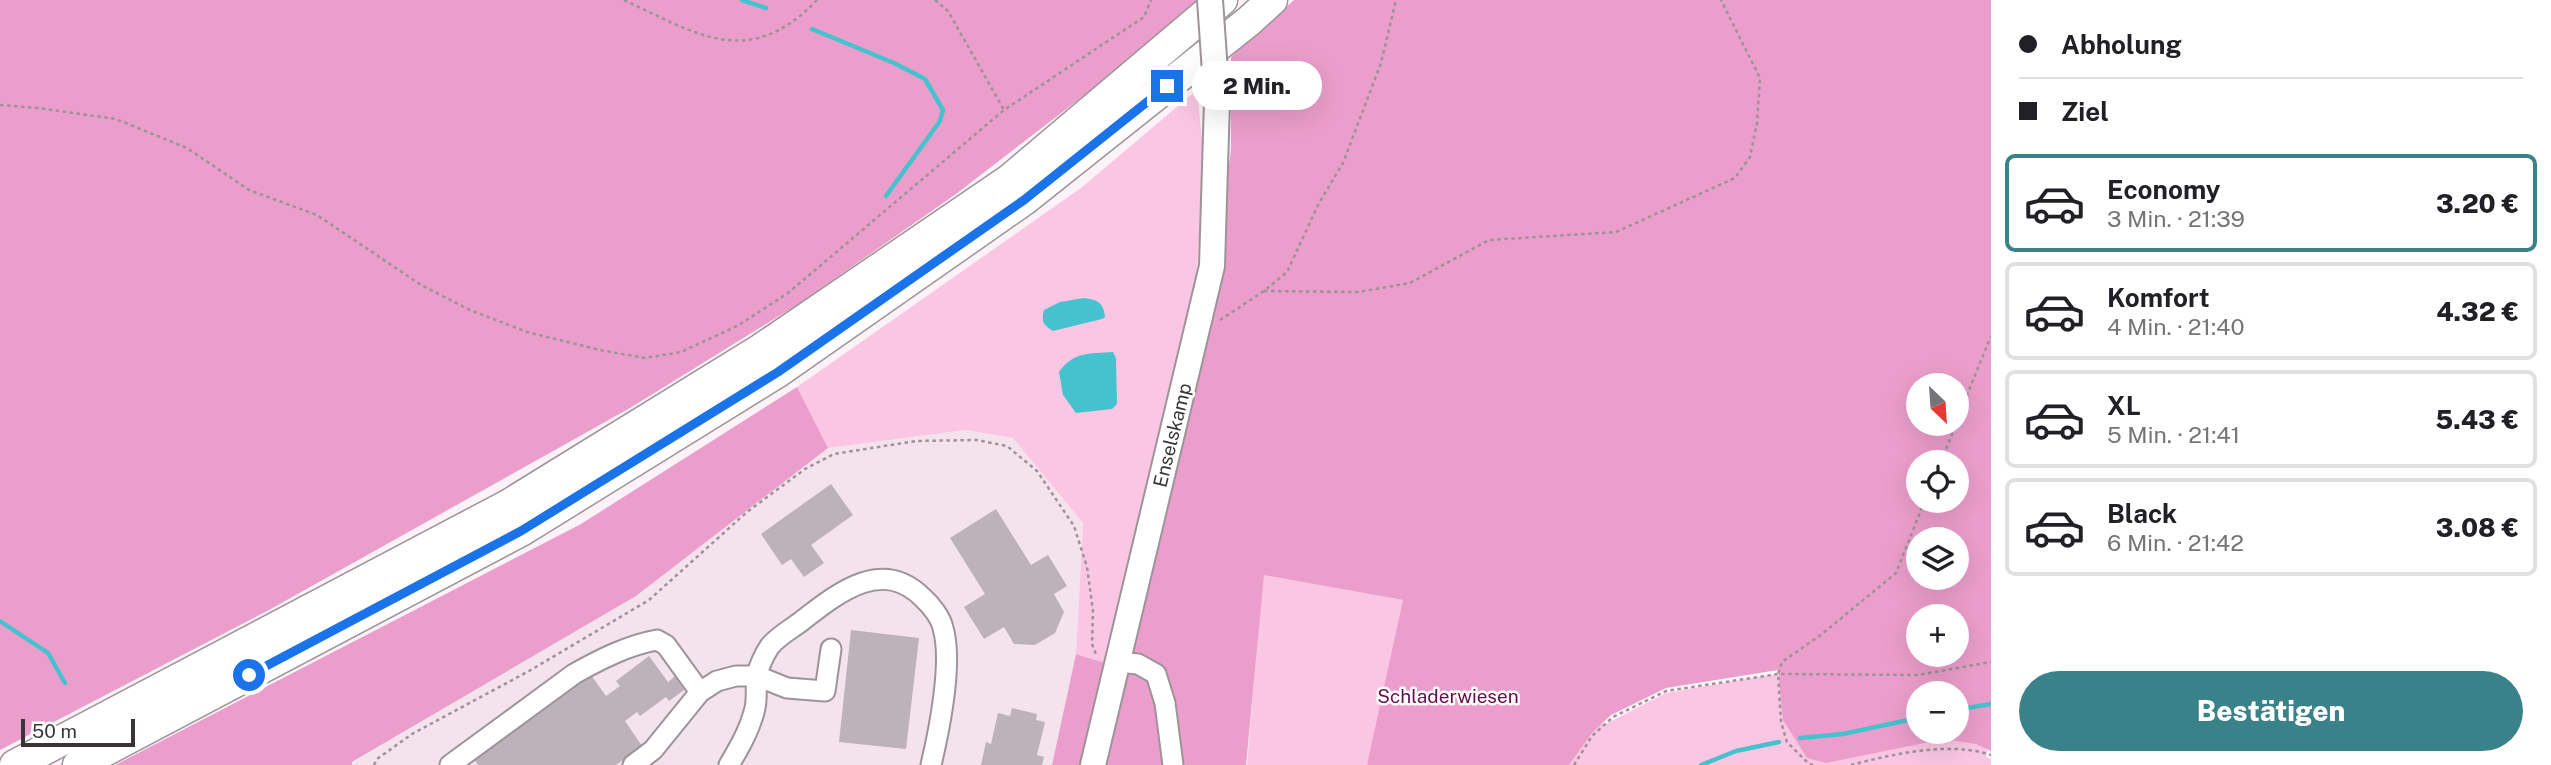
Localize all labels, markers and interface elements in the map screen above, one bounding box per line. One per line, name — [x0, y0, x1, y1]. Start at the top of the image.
text: Abholung — [2061, 29, 2182, 60]
callout: 2 Min. — [1192, 62, 1321, 110]
route end — [1151, 70, 1183, 102]
text: 2 Min. — [1223, 72, 1291, 99]
text: Ziel — [2061, 96, 2109, 127]
icon: car — [2023, 172, 2086, 235]
text: Economy — [2107, 174, 2220, 205]
text: 3.20 € — [2436, 188, 2519, 219]
text: 3 Min. · 21:39 — [2107, 205, 2245, 232]
icon: car — [2023, 280, 2086, 343]
text: Komfort — [2107, 282, 2209, 313]
text: 4.32 € — [2436, 296, 2519, 327]
text: 4 Min. · 21:40 — [2107, 313, 2245, 340]
north arrow — [1906, 373, 1969, 436]
map controls — [1906, 373, 1969, 744]
street label: Enselskamp — [1148, 381, 1196, 489]
icon: car — [2023, 388, 2086, 451]
text: XL — [2107, 390, 2141, 421]
text: 5.43 € — [2435, 404, 2519, 435]
text: 5 Min. · 21:41 — [2107, 421, 2240, 448]
button: locate — [1906, 450, 1969, 513]
icon: car — [2023, 496, 2086, 559]
text: Black — [2107, 498, 2177, 529]
text: 3.08 € — [2436, 512, 2519, 543]
button: layers — [1906, 527, 1969, 590]
text: 6 Min. · 21:42 — [2107, 529, 2244, 556]
button: + — [1906, 604, 1969, 667]
route start — [233, 659, 265, 691]
button: Bestätigen — [2019, 671, 2523, 751]
button: − — [1906, 681, 1969, 744]
park label: Schladerwiesen — [1377, 685, 1519, 707]
scale bar — [21, 716, 135, 748]
text: 50 m — [32, 720, 77, 742]

